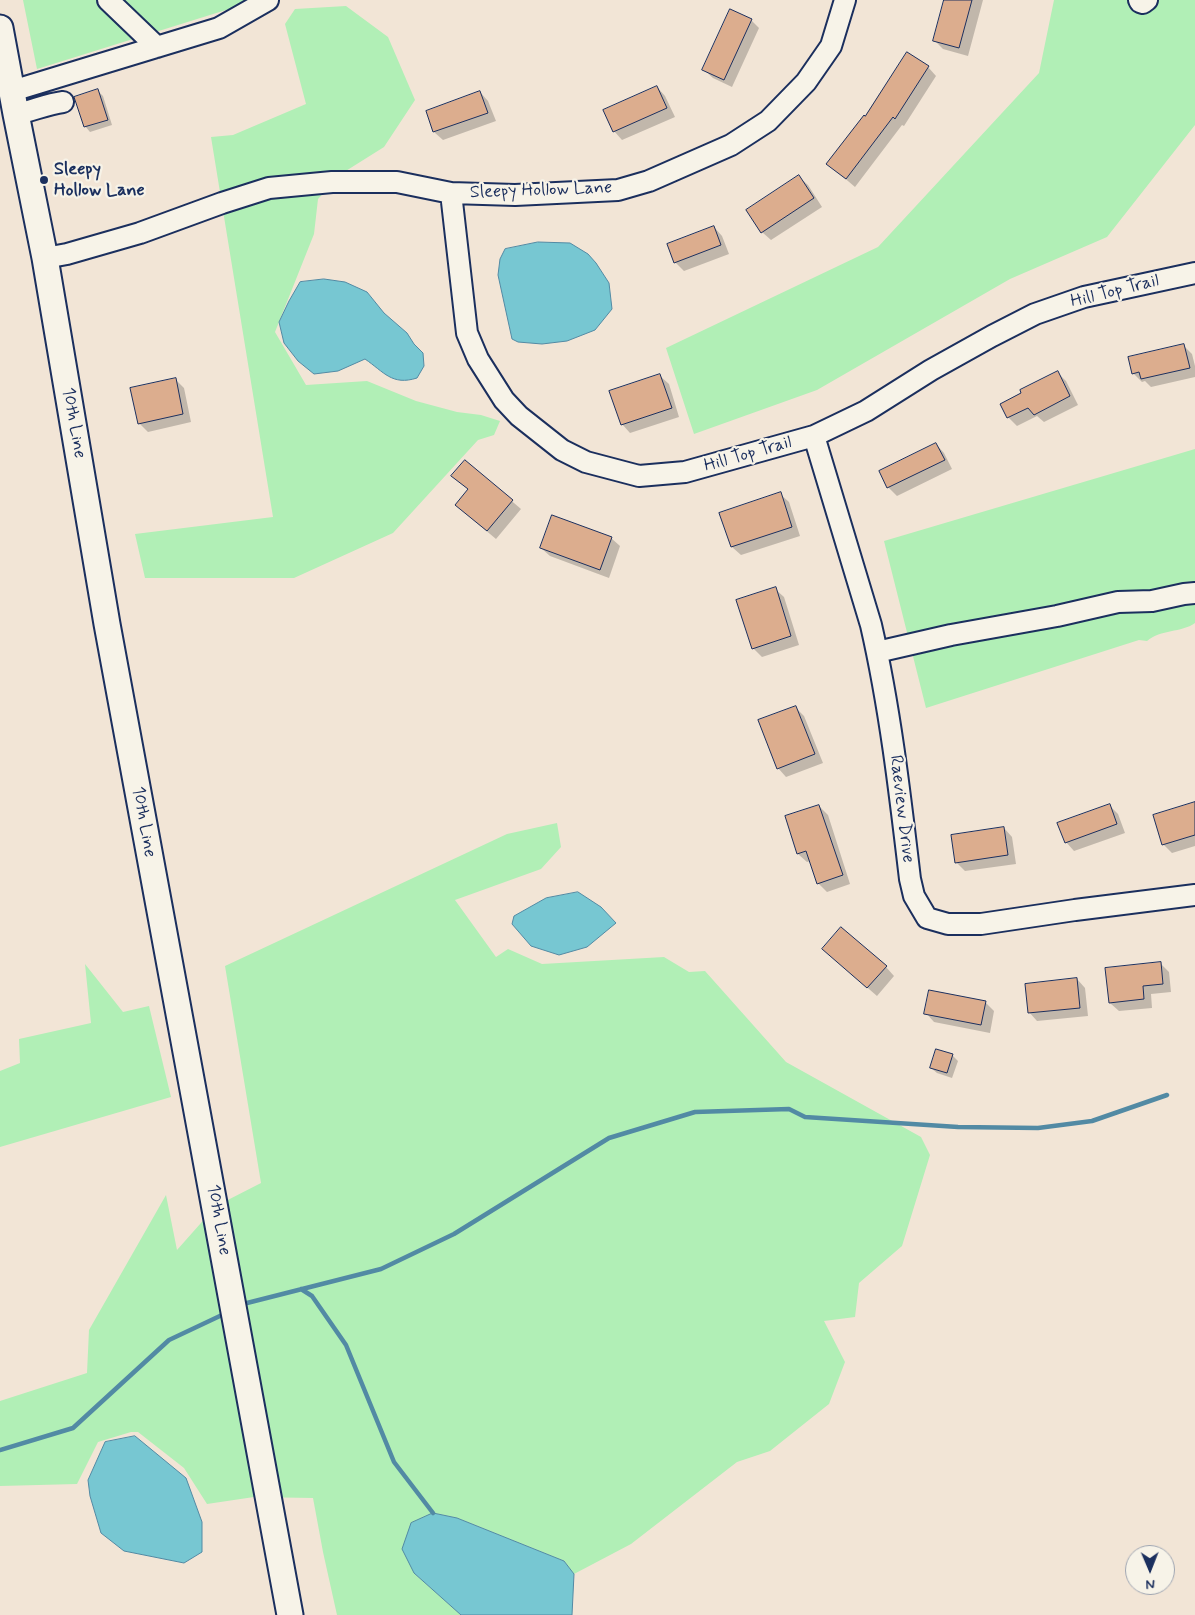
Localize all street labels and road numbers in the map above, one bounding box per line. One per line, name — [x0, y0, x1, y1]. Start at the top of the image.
street label: Sleepy Hollow Lane — [469, 178, 613, 204]
street label: Hill Top Trail — [1069, 271, 1161, 313]
street label: 10th Line — [56, 386, 90, 460]
street label: Hill Top Trail — [702, 432, 794, 478]
street label: Raeview Drive — [884, 754, 918, 864]
street label: 10th Line — [126, 785, 160, 859]
street label: 10th Line — [201, 1183, 235, 1257]

